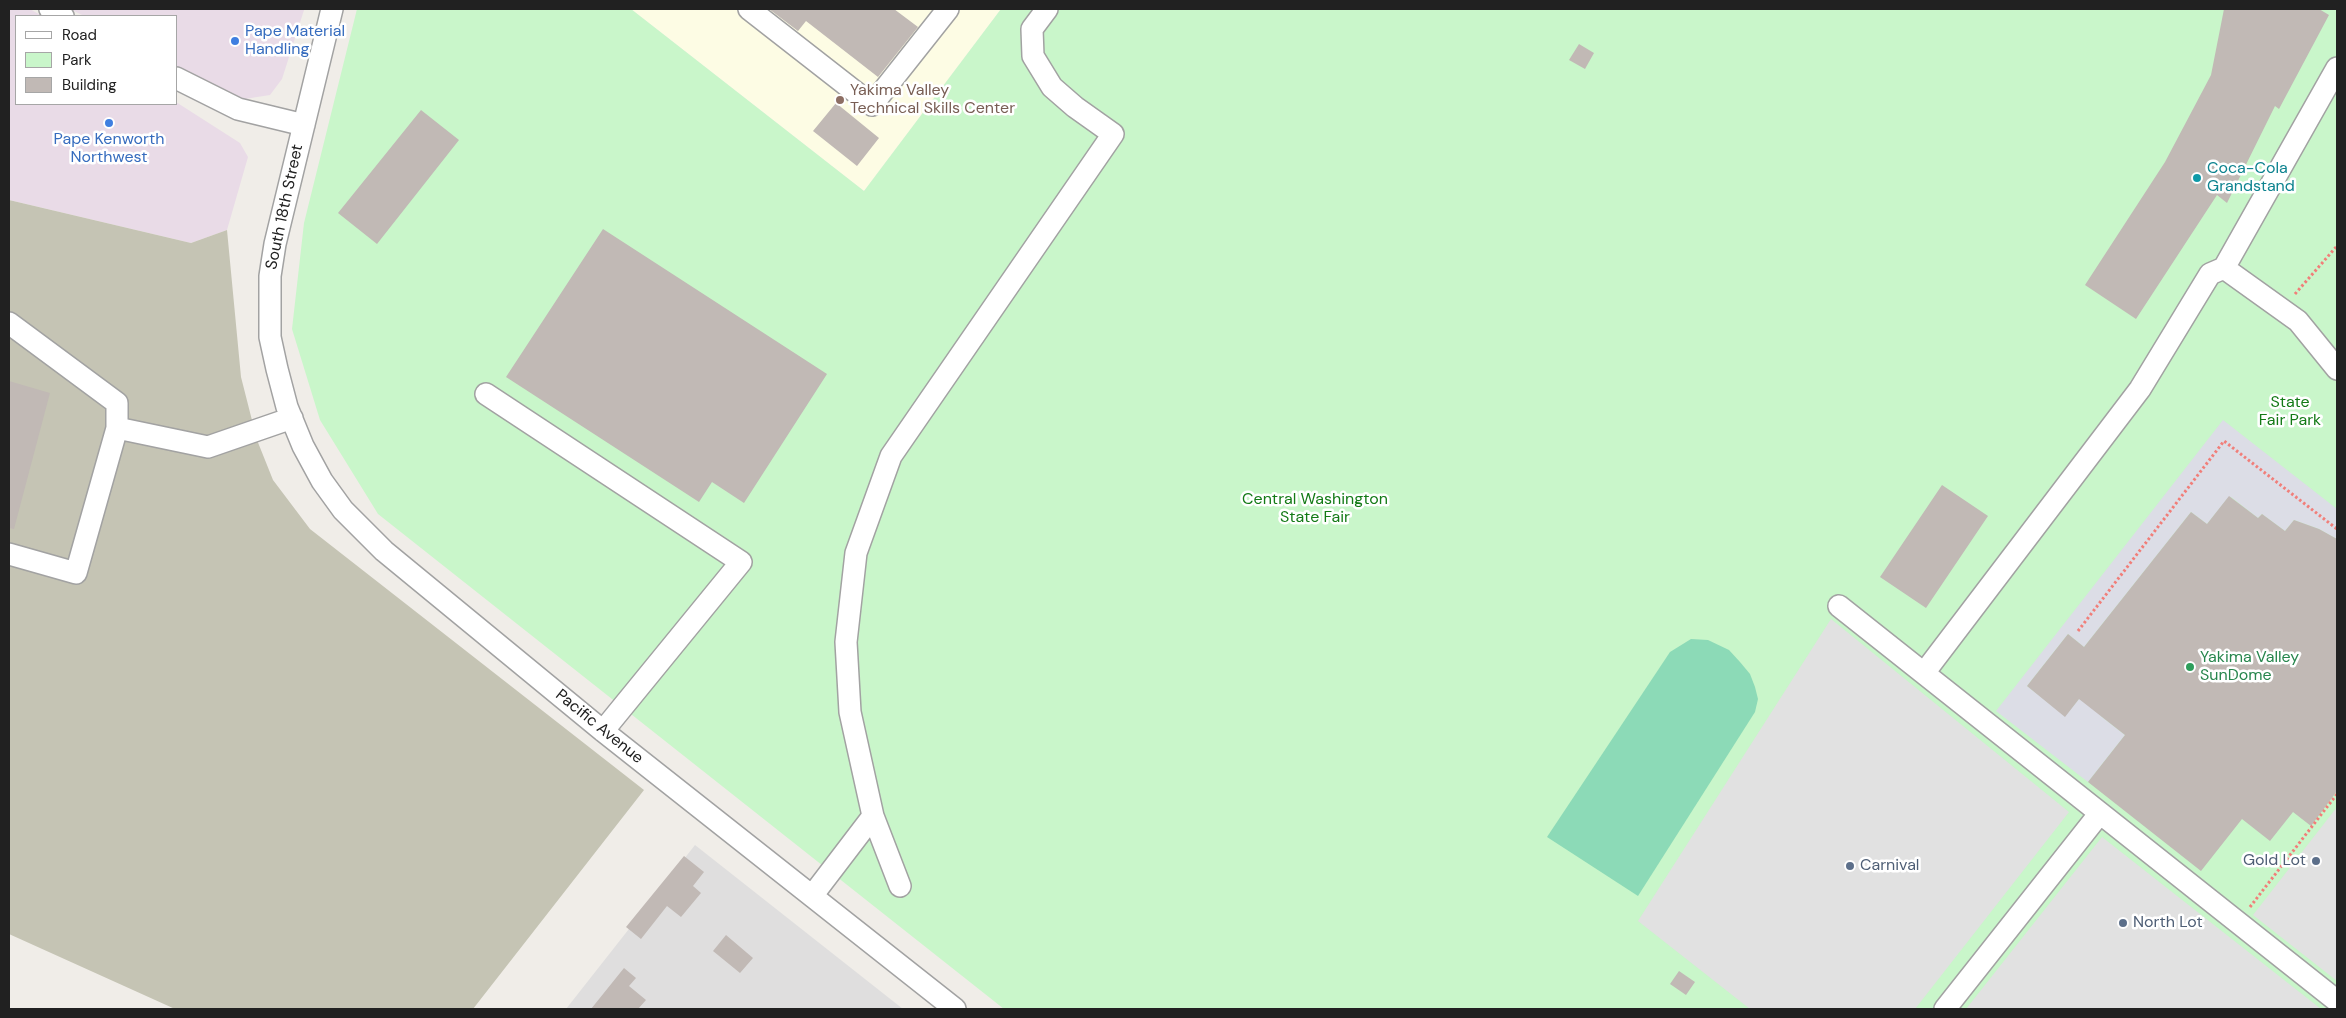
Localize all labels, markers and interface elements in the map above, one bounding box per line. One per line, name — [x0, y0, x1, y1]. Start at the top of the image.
legend — [15, 15, 178, 105]
place label: Pape Material Handling — [245, 22, 345, 60]
text: Road — [62, 25, 97, 45]
marker: Pape Material Handling — [229, 35, 241, 47]
text: Park — [62, 50, 92, 70]
text: Building — [62, 75, 117, 95]
place label: Yakima Valley Technical Skills Center — [850, 81, 1015, 119]
marker: Yakima Valley Technical Skills Center — [834, 94, 846, 106]
marker: Pape Kenworth Northwest — [103, 117, 115, 129]
place label: Pape Kenworth Northwest — [54, 130, 164, 168]
street label: South 18th Street — [262, 143, 308, 271]
place label: Coca-Cola Grandstand — [2207, 159, 2295, 197]
marker: Coca-Cola Grandstand — [2191, 172, 2203, 184]
park label: State Fair Park — [2259, 393, 2321, 431]
park label: Central Washington State Fair — [1242, 490, 1388, 528]
place label: Yakima Valley SunDome — [2200, 648, 2299, 686]
marker: Yakima Valley SunDome — [2184, 661, 2196, 673]
street label: Pacific Avenue — [551, 686, 647, 768]
place label: Gold Lot — [2243, 851, 2306, 871]
marker: Gold Lot — [2310, 855, 2322, 867]
place label: Carnival — [1860, 856, 1919, 876]
marker: Carnival — [1844, 860, 1856, 872]
place label: North Lot — [2133, 913, 2203, 933]
marker: North Lot — [2117, 917, 2129, 929]

